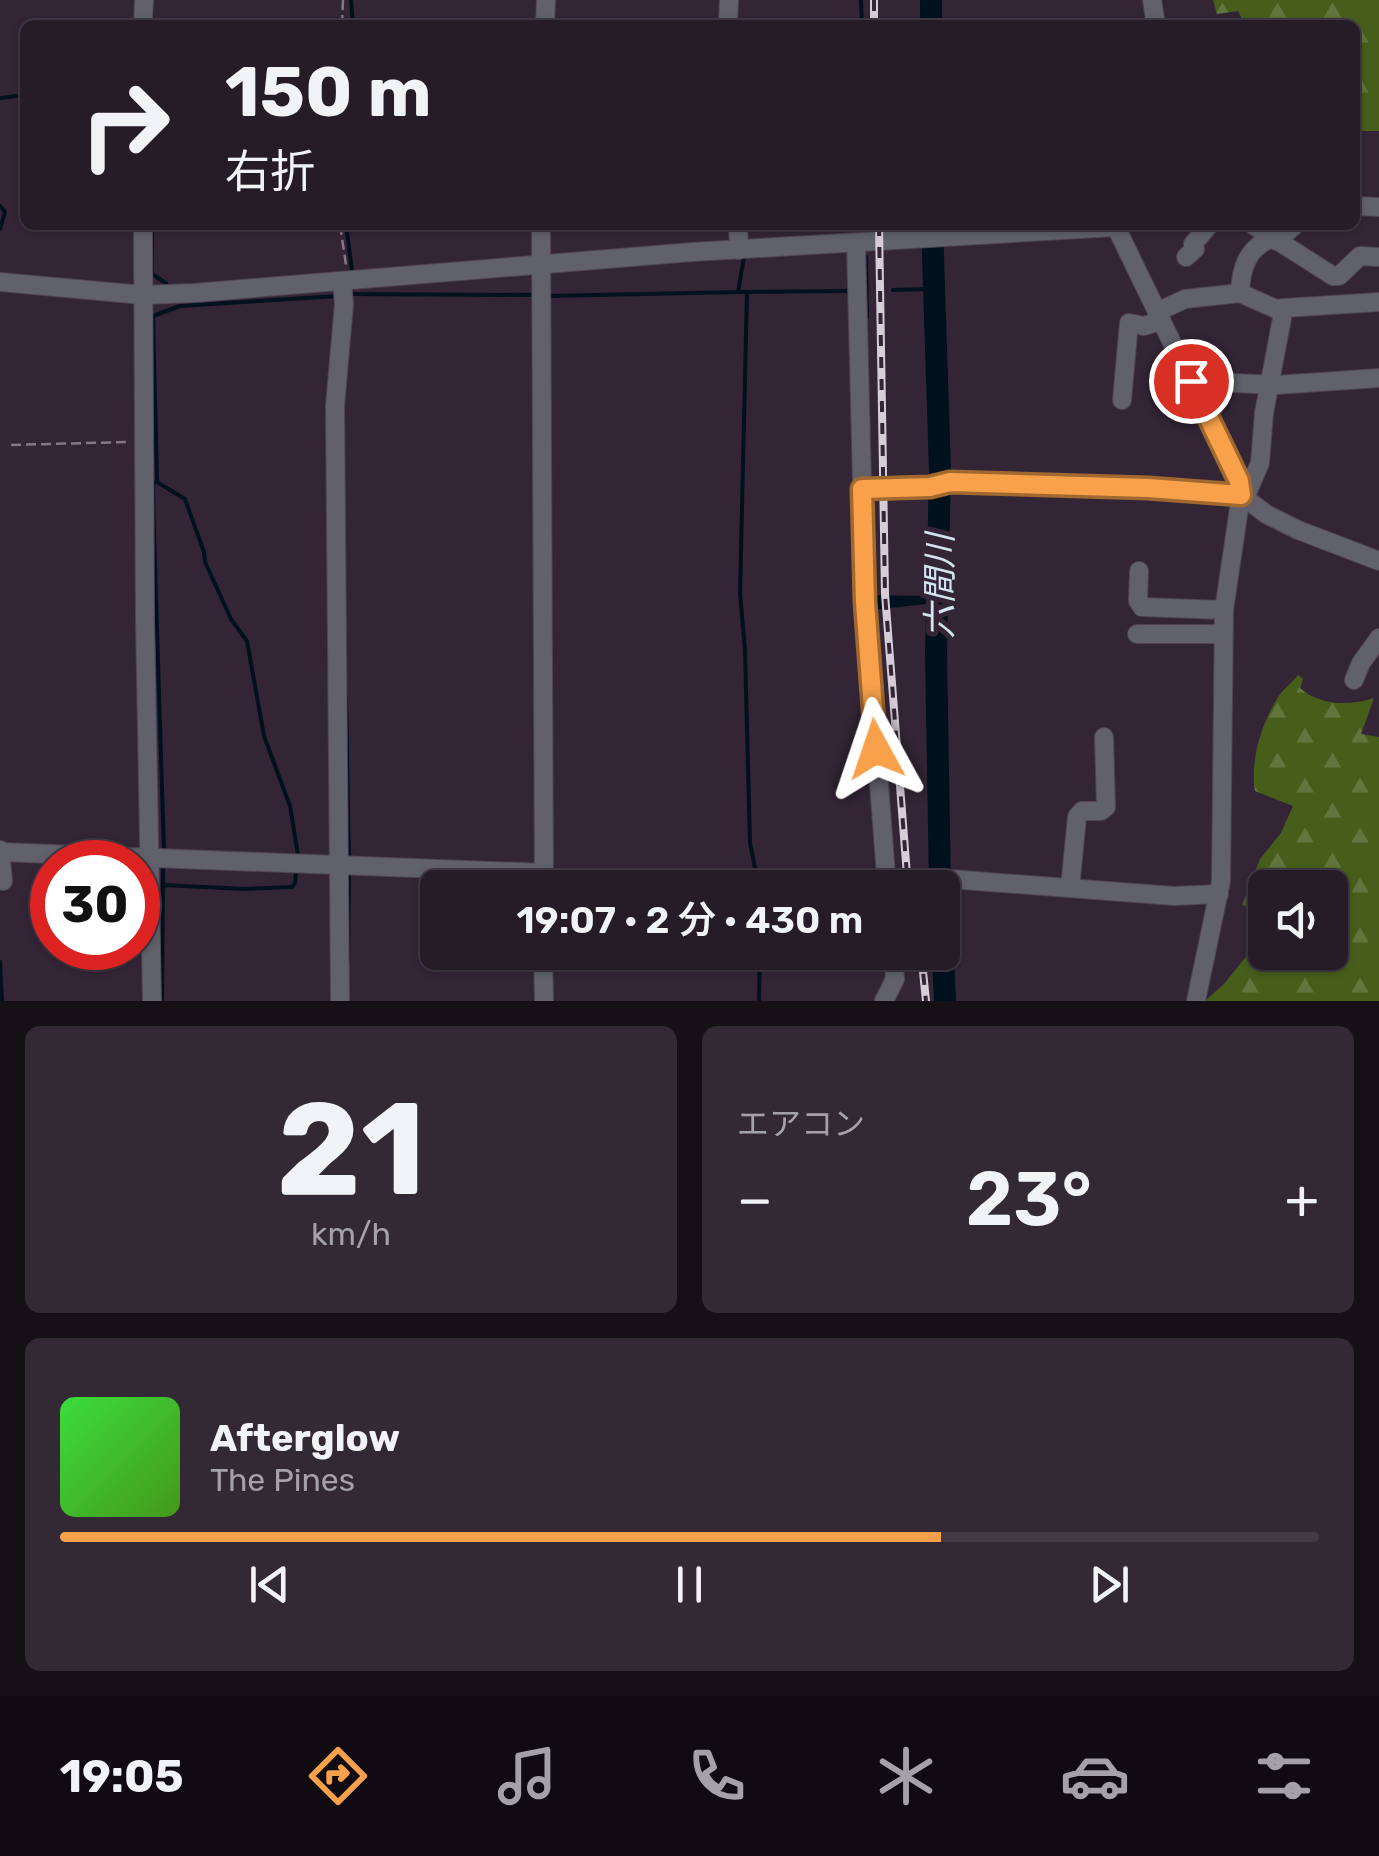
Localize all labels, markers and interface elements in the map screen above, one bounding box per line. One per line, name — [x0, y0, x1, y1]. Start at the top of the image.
text: 150 m — [225, 51, 432, 134]
icon: right — [60, 60, 190, 190]
text: 右折 — [225, 145, 315, 198]
pin — [1149, 339, 1234, 424]
icon: arrive — [1164, 354, 1219, 409]
water label: 六間川 — [919, 530, 961, 639]
position arrow — [824, 697, 928, 801]
speed limit sign: 30 — [30, 840, 160, 970]
map controls — [1248, 870, 1348, 970]
button: sound — [1248, 870, 1348, 970]
text: 19:07 · 2 分 · 430 m — [517, 897, 863, 943]
text: 21 — [276, 1072, 426, 1227]
text: エアコン — [737, 1105, 865, 1143]
text: 23° — [966, 1155, 1092, 1244]
text: − — [737, 1167, 773, 1232]
text: + — [1285, 1167, 1319, 1232]
text: km/h — [311, 1215, 391, 1253]
text: Afterglow — [210, 1415, 400, 1461]
text: The Pines — [210, 1461, 355, 1499]
icon: previous — [242, 1557, 297, 1612]
icon: pause — [662, 1557, 717, 1612]
icon: next — [1082, 1557, 1137, 1612]
icon: directions — [303, 1741, 373, 1811]
icon: music — [492, 1741, 562, 1811]
icon: phone — [682, 1741, 752, 1811]
icon: climate — [871, 1741, 941, 1811]
icon: car — [1060, 1741, 1130, 1811]
icon: filters — [1249, 1741, 1319, 1811]
text: 19:05 — [60, 1750, 184, 1803]

